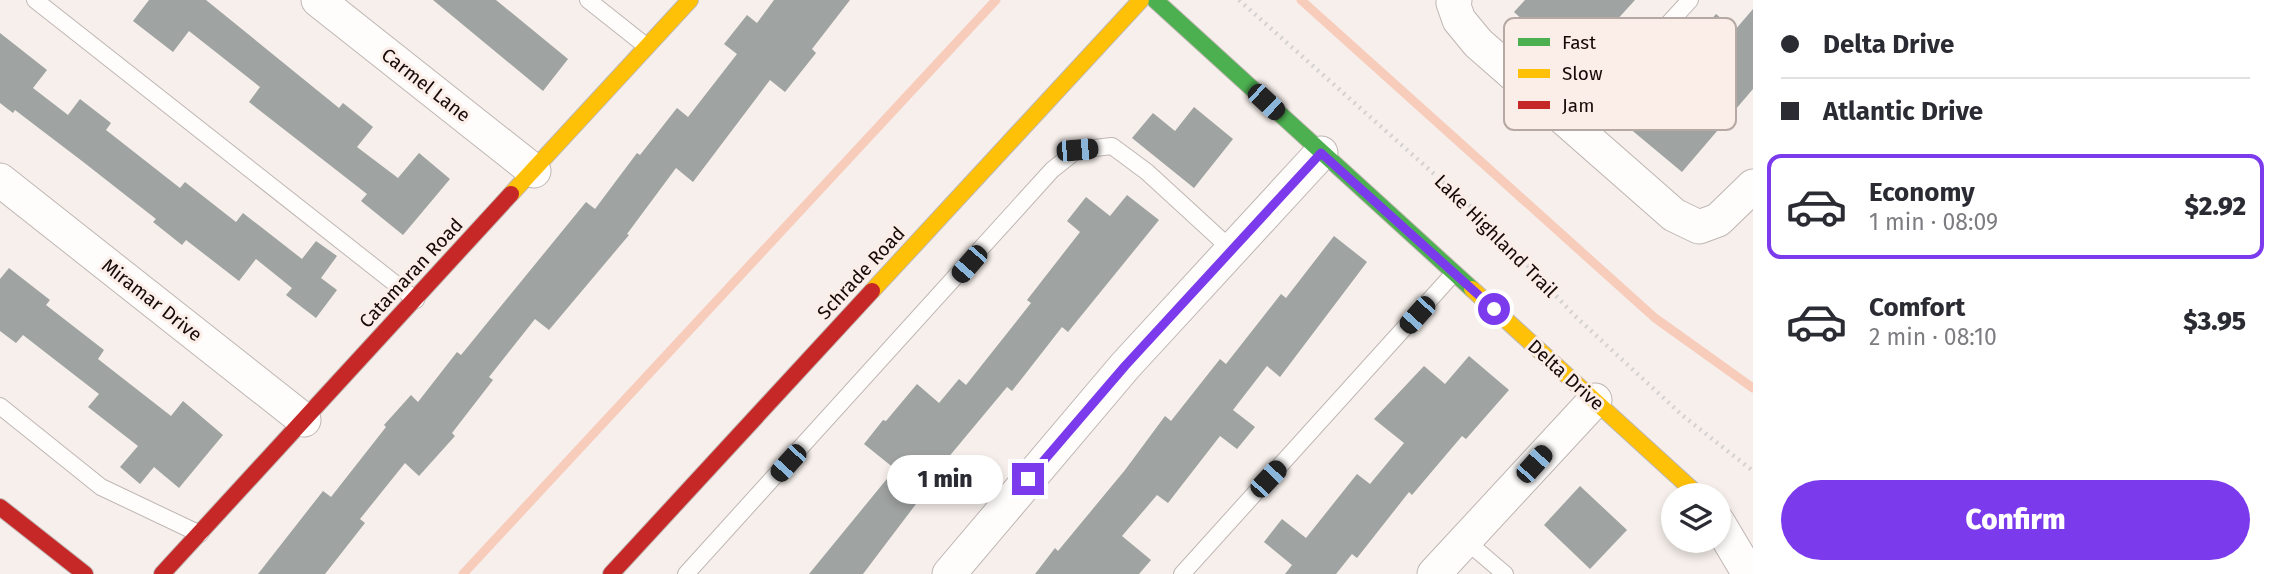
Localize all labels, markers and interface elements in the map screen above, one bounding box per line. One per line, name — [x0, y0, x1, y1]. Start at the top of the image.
legend — [1504, 18, 1736, 130]
text: Delta Drive — [1823, 29, 1954, 60]
text: Fast — [1562, 31, 1596, 54]
street label: Carmel Lane — [377, 43, 475, 127]
text: Slow — [1562, 62, 1603, 85]
car — [1244, 80, 1289, 124]
text: Jam — [1562, 94, 1594, 117]
text: Atlantic Drive — [1823, 96, 1983, 127]
car — [1056, 138, 1099, 162]
street label: Lake Highland Trail — [1430, 170, 1563, 303]
icon: car — [1785, 175, 1848, 238]
text: Economy — [1869, 177, 1975, 208]
text: $2.92 — [2185, 191, 2246, 222]
text: 1 min · 08:09 — [1869, 208, 1998, 236]
street label: Catamaran Road — [354, 213, 468, 333]
street label: Schrade Road — [812, 222, 910, 324]
car — [948, 241, 991, 287]
street label: Miramar Drive — [97, 254, 207, 346]
icon: car — [1785, 290, 1848, 353]
car — [1396, 292, 1439, 338]
text: Comfort — [1869, 292, 1965, 323]
route start — [1478, 293, 1510, 325]
text: $3.95 — [2183, 306, 2246, 337]
text: 2 min · 08:10 — [1869, 323, 1997, 351]
street label: Delta Drive — [1523, 335, 1609, 415]
car — [767, 440, 810, 486]
car — [1513, 441, 1556, 487]
callout: 1 min — [888, 454, 1004, 504]
car — [1246, 456, 1291, 502]
route end — [1012, 463, 1044, 495]
text: 1 min — [917, 465, 973, 493]
button: Confirm — [1781, 480, 2250, 560]
map controls — [1661, 483, 1731, 553]
button: layers — [1661, 483, 1731, 553]

